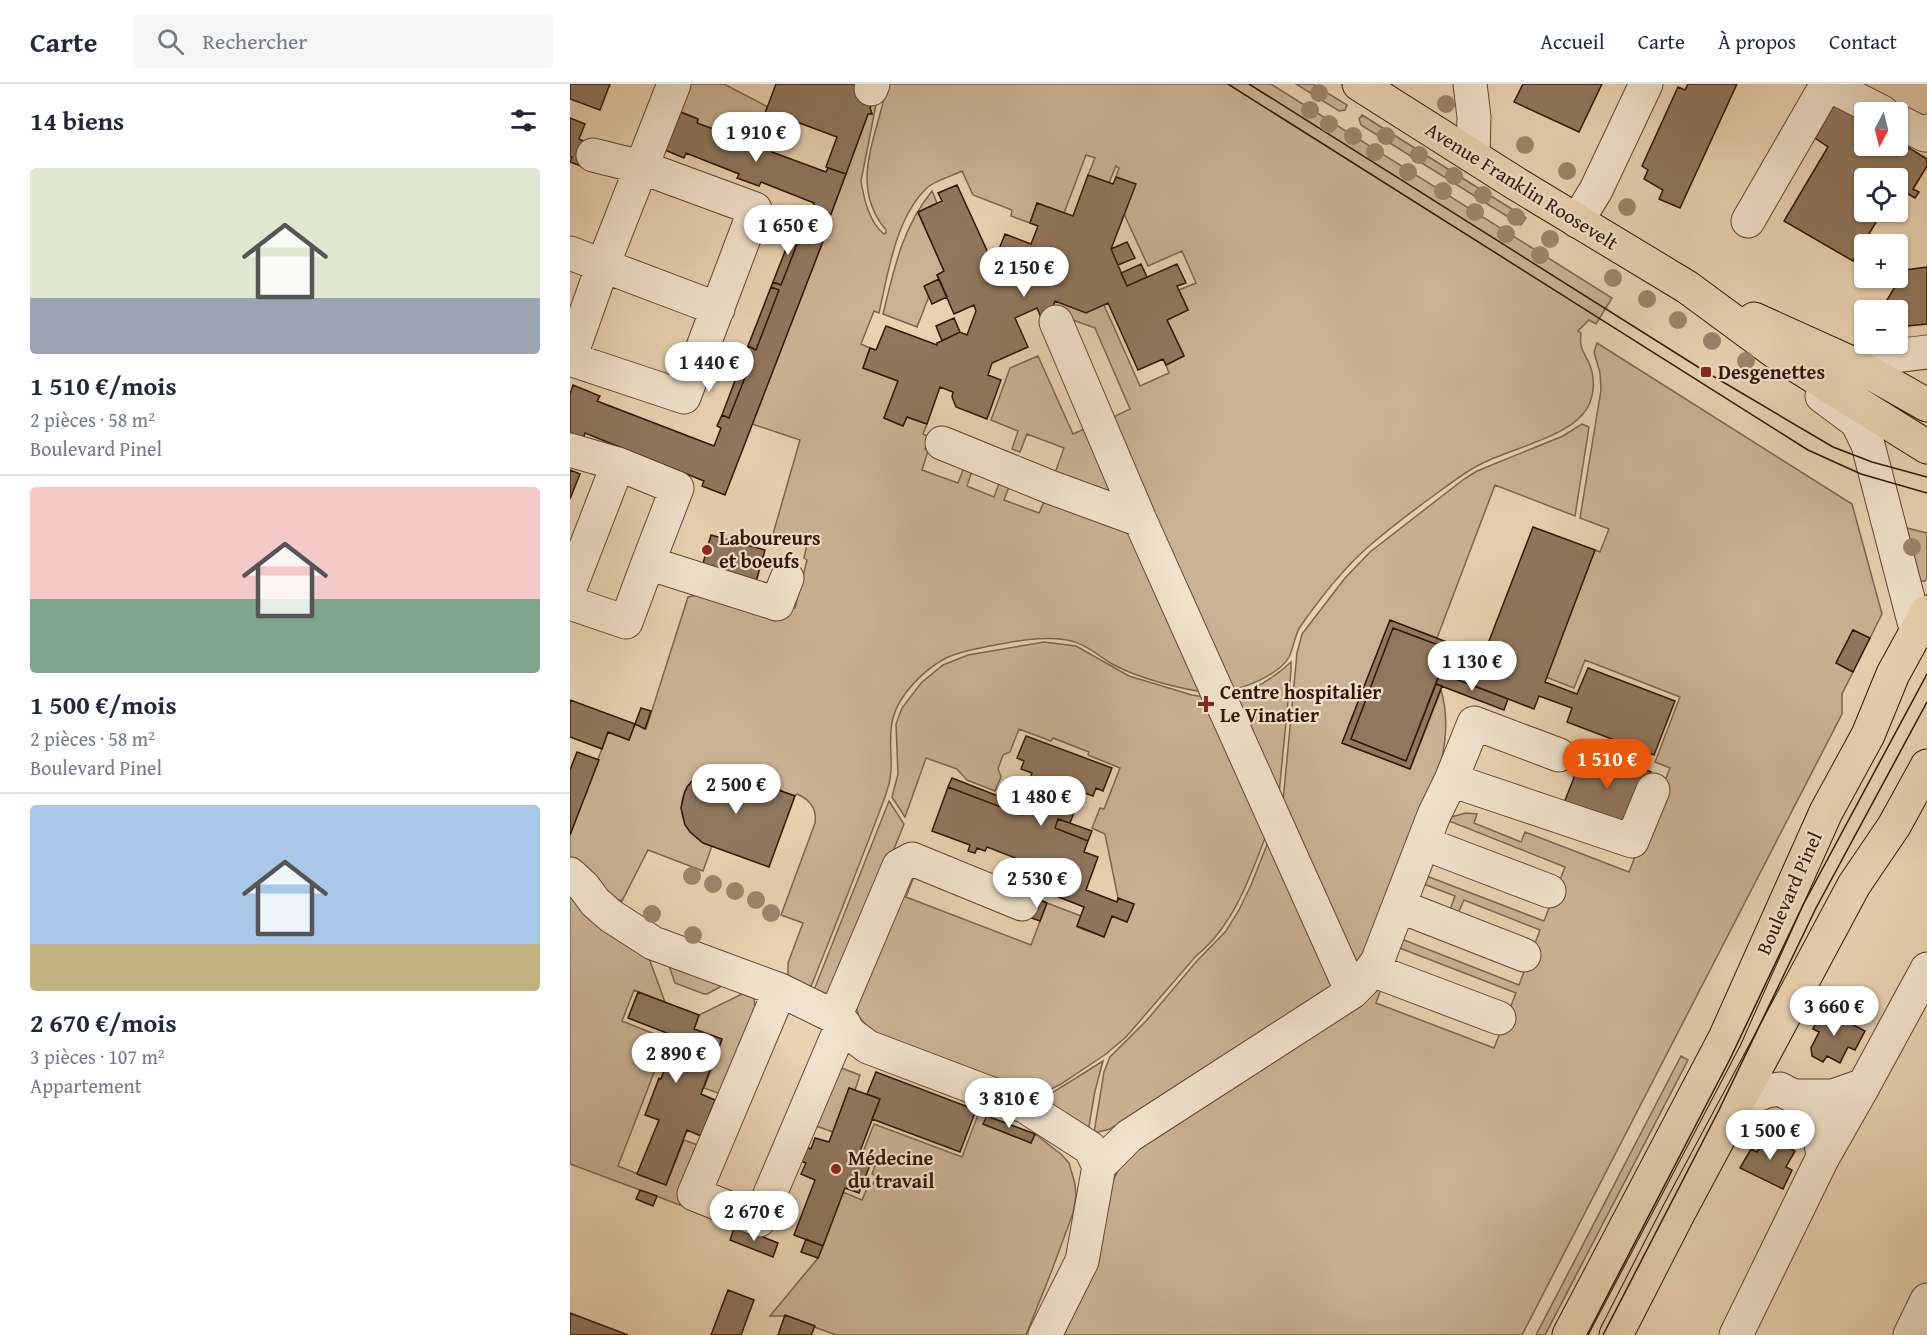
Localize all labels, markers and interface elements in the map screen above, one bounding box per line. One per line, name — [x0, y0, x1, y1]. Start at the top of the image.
search box — [133, 14, 553, 68]
text: Carte — [30, 21, 97, 62]
icon: search — [154, 25, 187, 58]
text: Rechercher — [202, 25, 307, 57]
text: Accueil — [1540, 26, 1605, 57]
text: Carte — [1638, 26, 1685, 57]
text: À propos — [1718, 26, 1796, 57]
text: Contact — [1829, 26, 1897, 57]
text: 14 biens — [30, 101, 124, 140]
north arrow — [1854, 102, 1908, 156]
map controls — [1854, 102, 1908, 354]
icon: filters — [507, 104, 540, 137]
pin: 1 910 € — [701, 112, 811, 163]
street label: Avenue Franklin Roosevelt — [1420, 114, 1624, 257]
text: 1 910 € — [726, 117, 786, 146]
button: locate — [1854, 168, 1908, 222]
pin: 1 650 € — [733, 205, 843, 256]
icon: home — [231, 207, 339, 315]
text: 1 650 € — [758, 210, 818, 239]
button: + — [1854, 234, 1908, 288]
pin: 2 150 € — [969, 247, 1079, 298]
text: 2 150 € — [994, 252, 1054, 281]
button: − — [1854, 300, 1908, 354]
pin: 1 440 € — [654, 342, 764, 393]
text: 1 440 € — [679, 347, 739, 376]
place label: Desgenettes — [1718, 357, 1825, 386]
marker: Desgenettes — [1699, 365, 1713, 379]
text: 1 510 €/mois — [30, 366, 177, 405]
text: 2 pièces · 58 m² — [30, 405, 155, 434]
text: Boulevard Pinel — [30, 434, 162, 463]
place label: Laboureurs et boeufs — [719, 523, 821, 575]
icon: home — [231, 526, 339, 634]
marker: Laboureurs et boeufs — [700, 543, 714, 557]
pin: 1 130 € — [1417, 641, 1527, 692]
text: 1 130 € — [1442, 646, 1502, 675]
place label: Centre hospitalier Le Vinatier — [1220, 677, 1382, 729]
text: 1 500 €/mois — [30, 685, 177, 724]
marker: Centre hospitalier Le Vinatier — [1197, 695, 1215, 713]
text: 2 pièces · 58 m² — [30, 724, 155, 753]
pin: 1 510 € — [1552, 739, 1662, 790]
text: 1 510 € — [1577, 744, 1637, 773]
text: Boulevard Pinel — [30, 753, 162, 782]
pin: 2 500 € — [681, 764, 791, 815]
text: 2 500 € — [706, 769, 766, 798]
pin: 1 480 € — [986, 776, 1096, 827]
text: 1 480 € — [1011, 781, 1071, 810]
street label: Boulevard Pinel — [1748, 826, 1829, 959]
icon: home — [231, 844, 339, 952]
pin: 2 530 € — [982, 858, 1092, 909]
text: 2 530 € — [1007, 863, 1067, 892]
pin: 3 660 € — [1779, 986, 1889, 1037]
text: 3 660 € — [1804, 991, 1864, 1020]
text: 2 670 €/mois — [30, 1003, 177, 1042]
pin: 2 890 € — [621, 1033, 731, 1084]
text: 2 890 € — [646, 1038, 706, 1067]
text: 3 pièces · 107 m² — [30, 1042, 165, 1071]
text: Appartement — [30, 1071, 142, 1100]
pin: 3 810 € — [954, 1078, 1064, 1129]
text: 3 810 € — [979, 1083, 1039, 1112]
pin: 1 500 € — [1715, 1110, 1825, 1161]
text: 1 500 € — [1740, 1115, 1800, 1144]
place label: Médecine du travail — [848, 1143, 934, 1195]
marker: Médecine du travail — [829, 1162, 843, 1176]
pin: 2 670 € — [699, 1191, 809, 1242]
text: 2 670 € — [724, 1196, 784, 1225]

